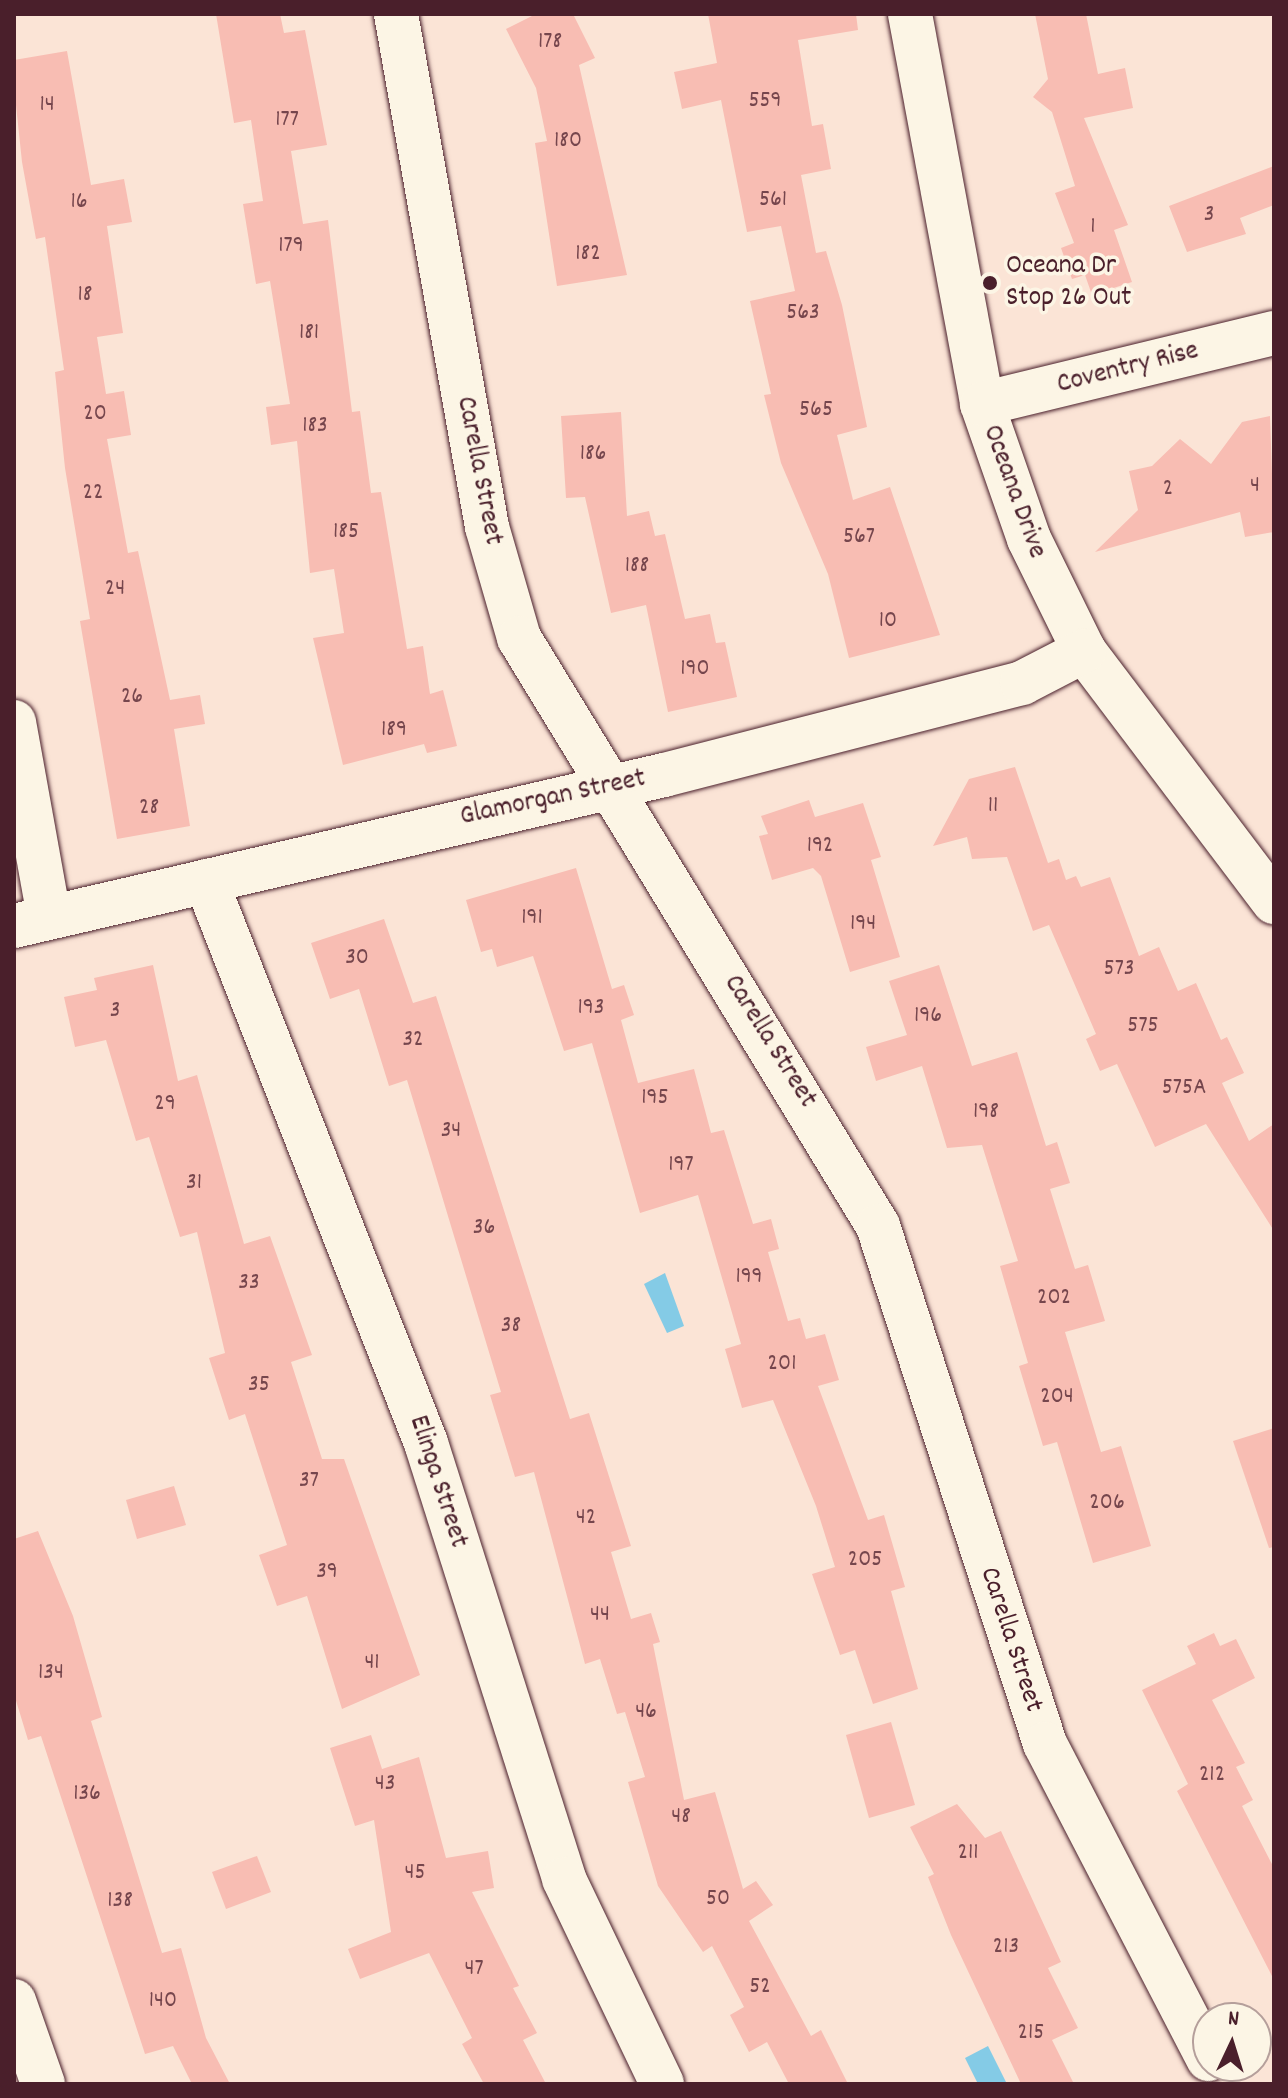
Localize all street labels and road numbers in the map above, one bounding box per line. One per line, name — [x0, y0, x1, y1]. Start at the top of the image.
street label: Coventry Rise — [1054, 335, 1202, 403]
street label: Carella Street — [447, 394, 509, 548]
street label: Oceana Drive — [973, 421, 1053, 563]
street label: Glamorgan Street — [457, 763, 649, 835]
street label: Carella Street — [715, 969, 823, 1115]
street label: Elinga Street — [400, 1412, 474, 1552]
street label: Carella Street — [971, 1563, 1049, 1717]

